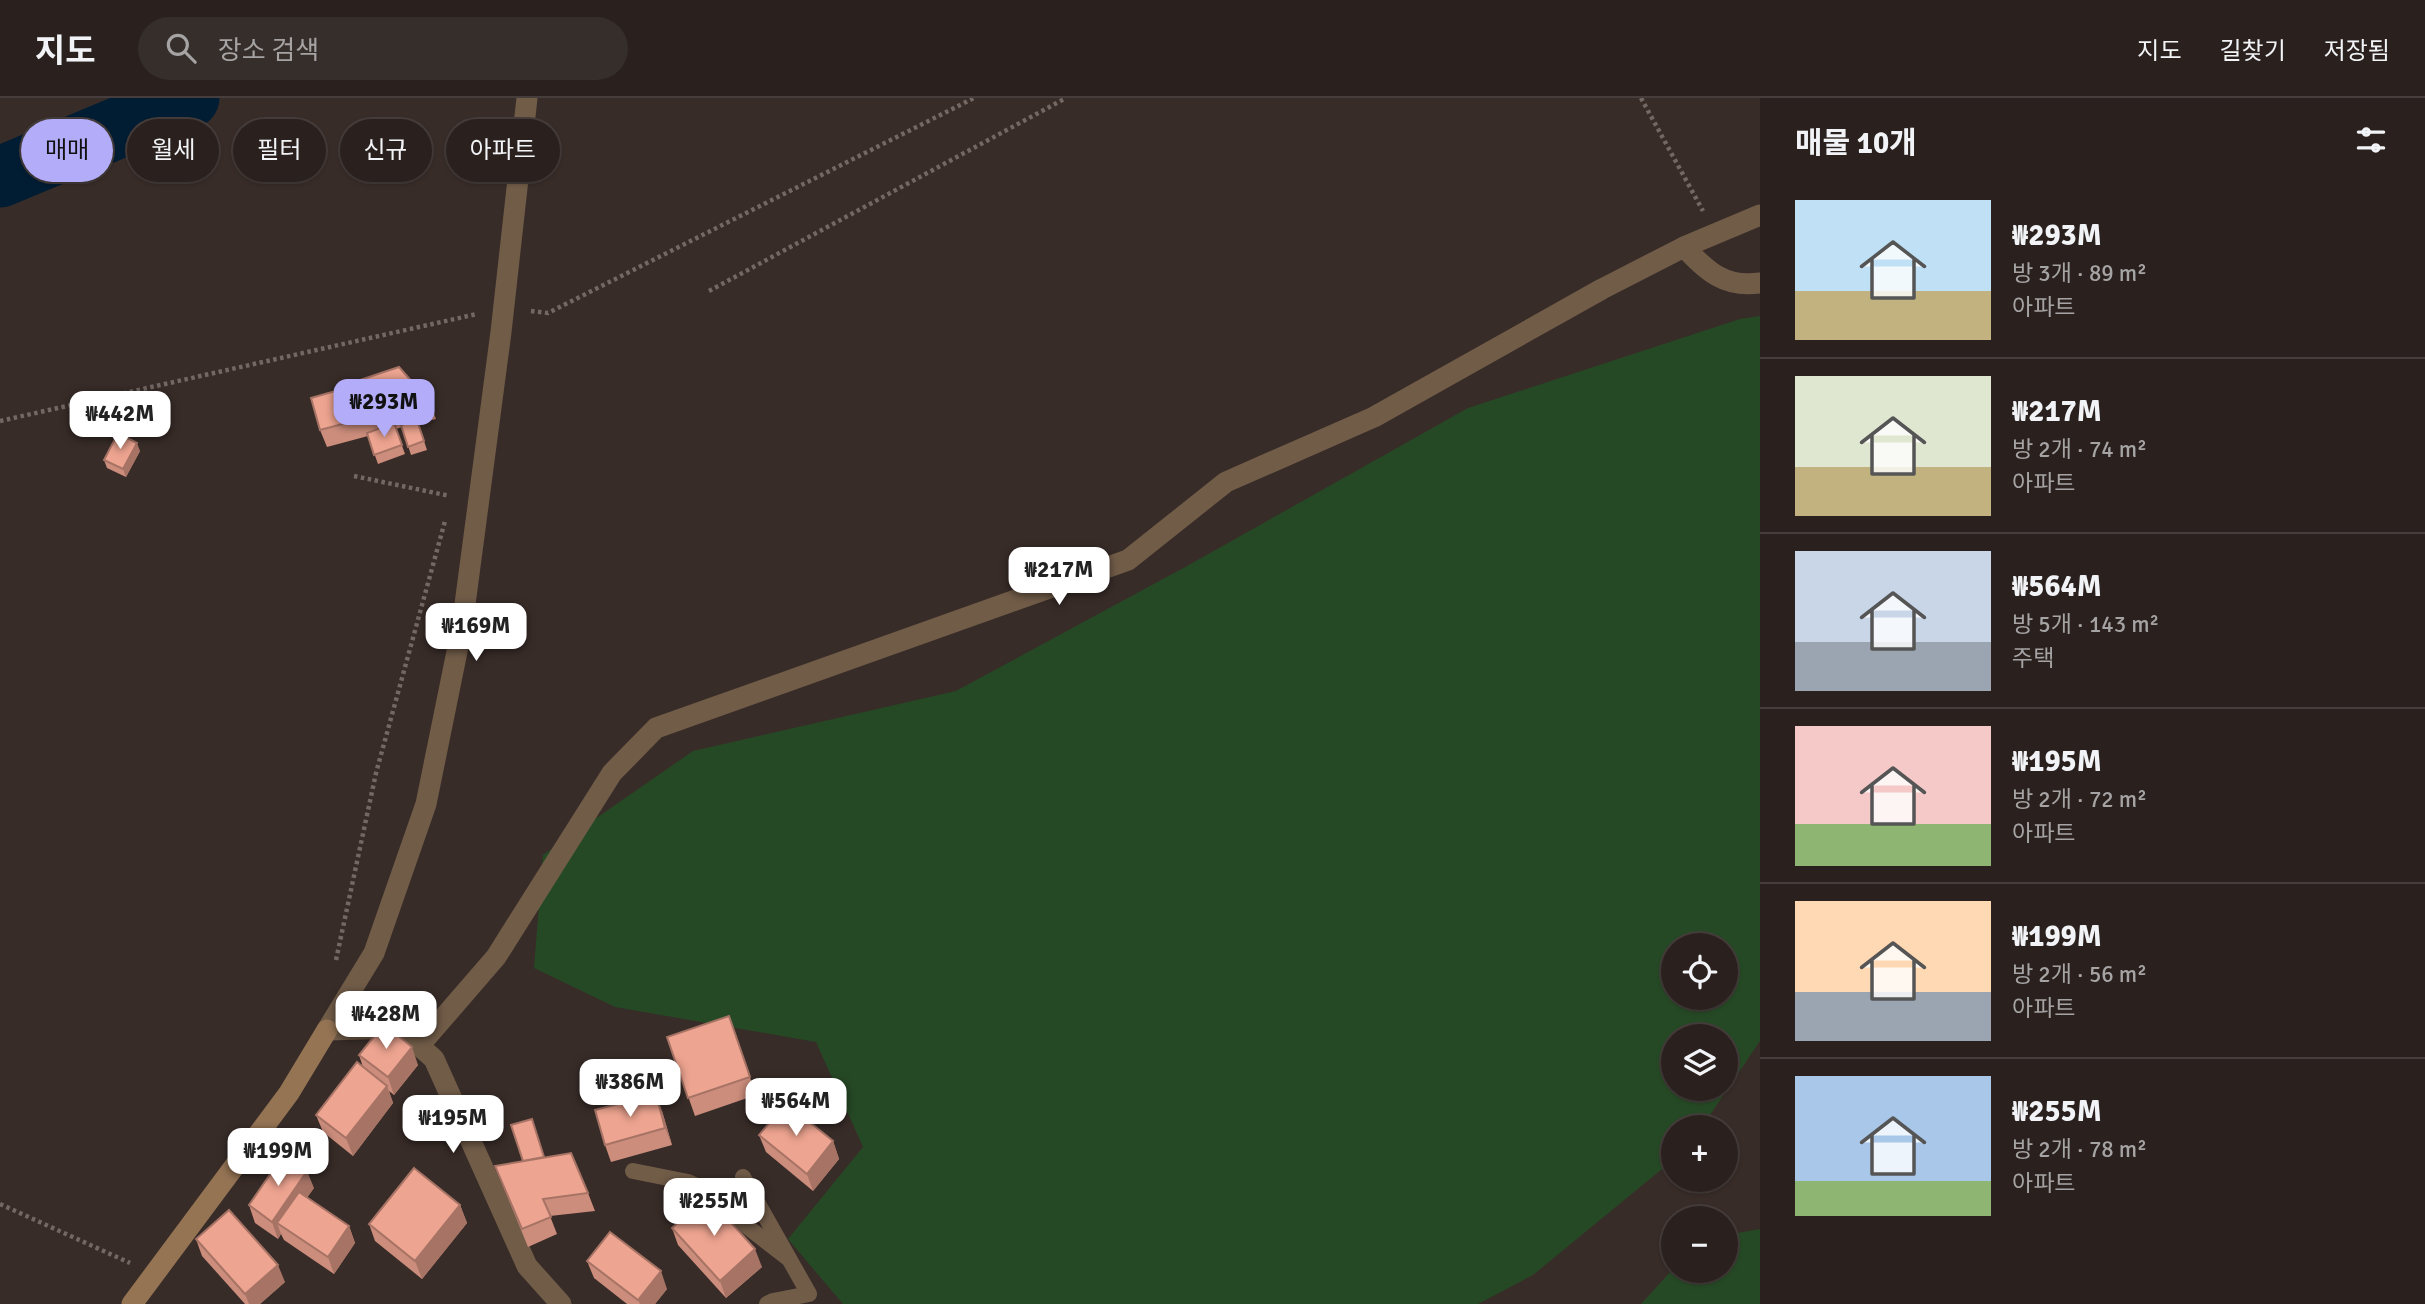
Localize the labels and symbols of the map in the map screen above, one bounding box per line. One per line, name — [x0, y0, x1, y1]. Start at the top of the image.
pin: ₩293M — [335, 380, 433, 439]
pin: ₩442M — [71, 392, 169, 451]
pin: ₩217M — [1010, 547, 1108, 607]
pin: ₩169M — [427, 603, 525, 663]
pin: ₩428M — [337, 992, 435, 1051]
pin: ₩386M — [581, 1060, 679, 1119]
pin: ₩564M — [747, 1079, 845, 1138]
pin: ₩195M — [404, 1096, 502, 1155]
pin: ₩199M — [229, 1128, 327, 1188]
pin: ₩255M — [665, 1178, 763, 1238]

